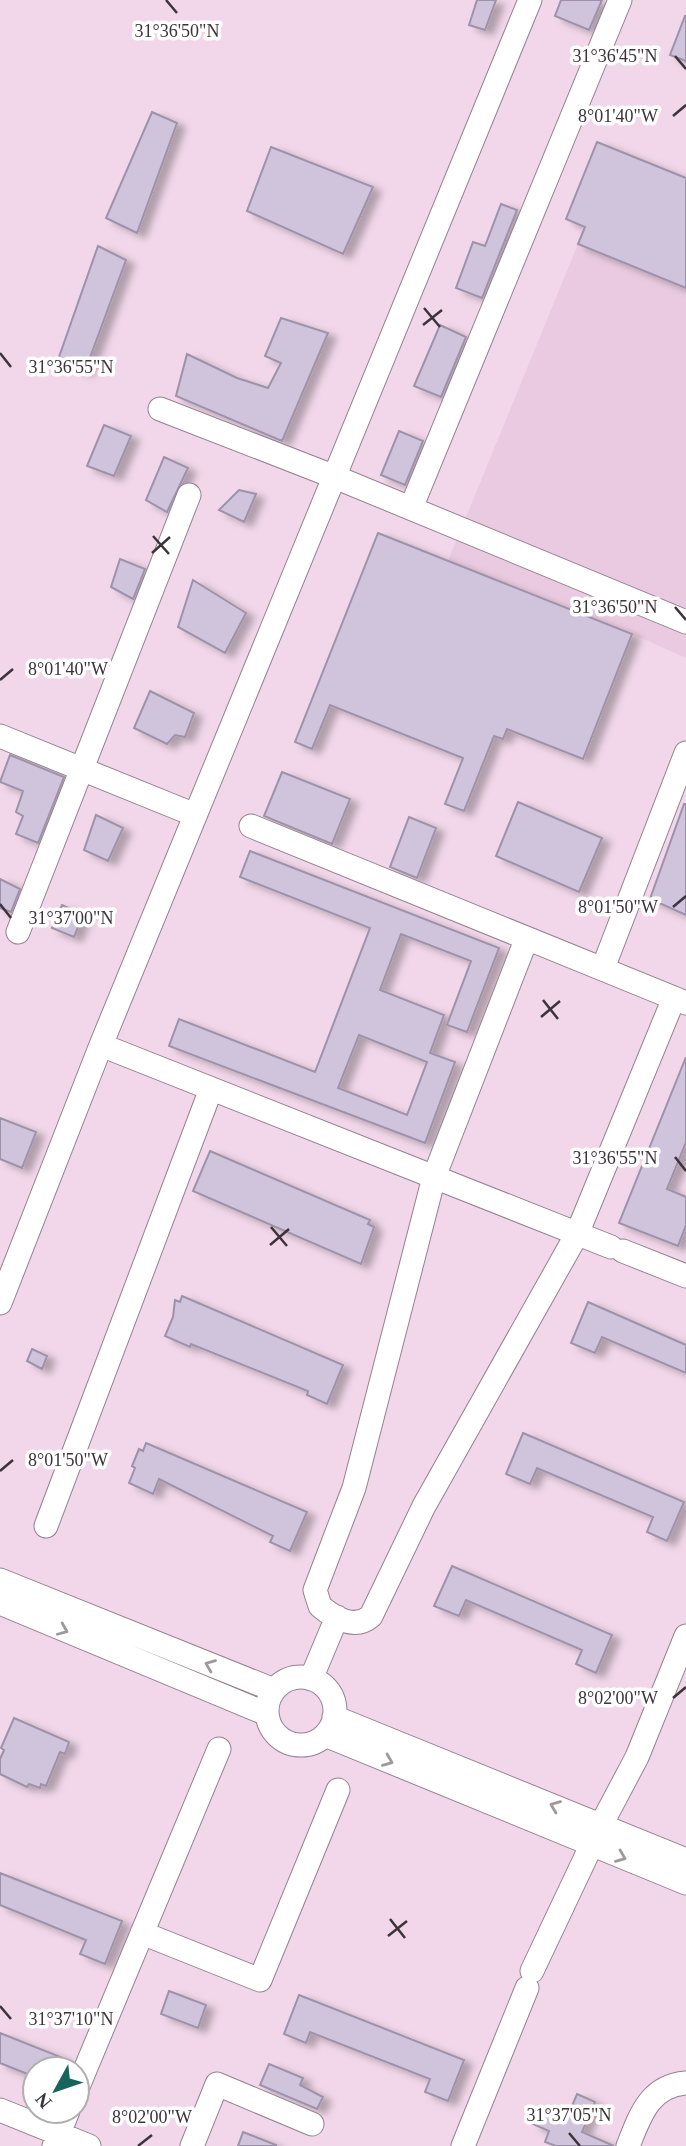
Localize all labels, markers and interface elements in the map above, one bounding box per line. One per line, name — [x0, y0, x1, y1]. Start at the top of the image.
text: 31°36'50"N — [135, 21, 219, 41]
text: 31°36'45"N — [573, 46, 657, 66]
text: 8°01'40"W — [578, 106, 658, 126]
text: 31°36'55"N — [29, 357, 113, 377]
text: 31°36'50"N — [573, 597, 657, 617]
text: 8°01'40"W — [28, 659, 108, 679]
text: 8°01'50"W — [578, 897, 658, 917]
text: 31°37'00"N — [29, 908, 113, 928]
text: 31°36'55"N — [573, 1148, 657, 1168]
text: 8°01'50"W — [28, 1450, 108, 1470]
one-way arrow — [56, 1621, 68, 1635]
one-way arrow — [205, 1659, 217, 1673]
text: 8°02'00"W — [578, 1688, 658, 1708]
one-way arrow — [381, 1753, 393, 1767]
one-way arrow — [549, 1800, 562, 1814]
one-way arrow — [614, 1848, 626, 1862]
text: 31°37'10"N — [29, 2009, 113, 2029]
north arrow — [21, 2055, 91, 2125]
text: N — [31, 2088, 56, 2113]
text: 31°37'05"N — [527, 2105, 611, 2125]
text: 8°02'00"W — [112, 2107, 192, 2127]

